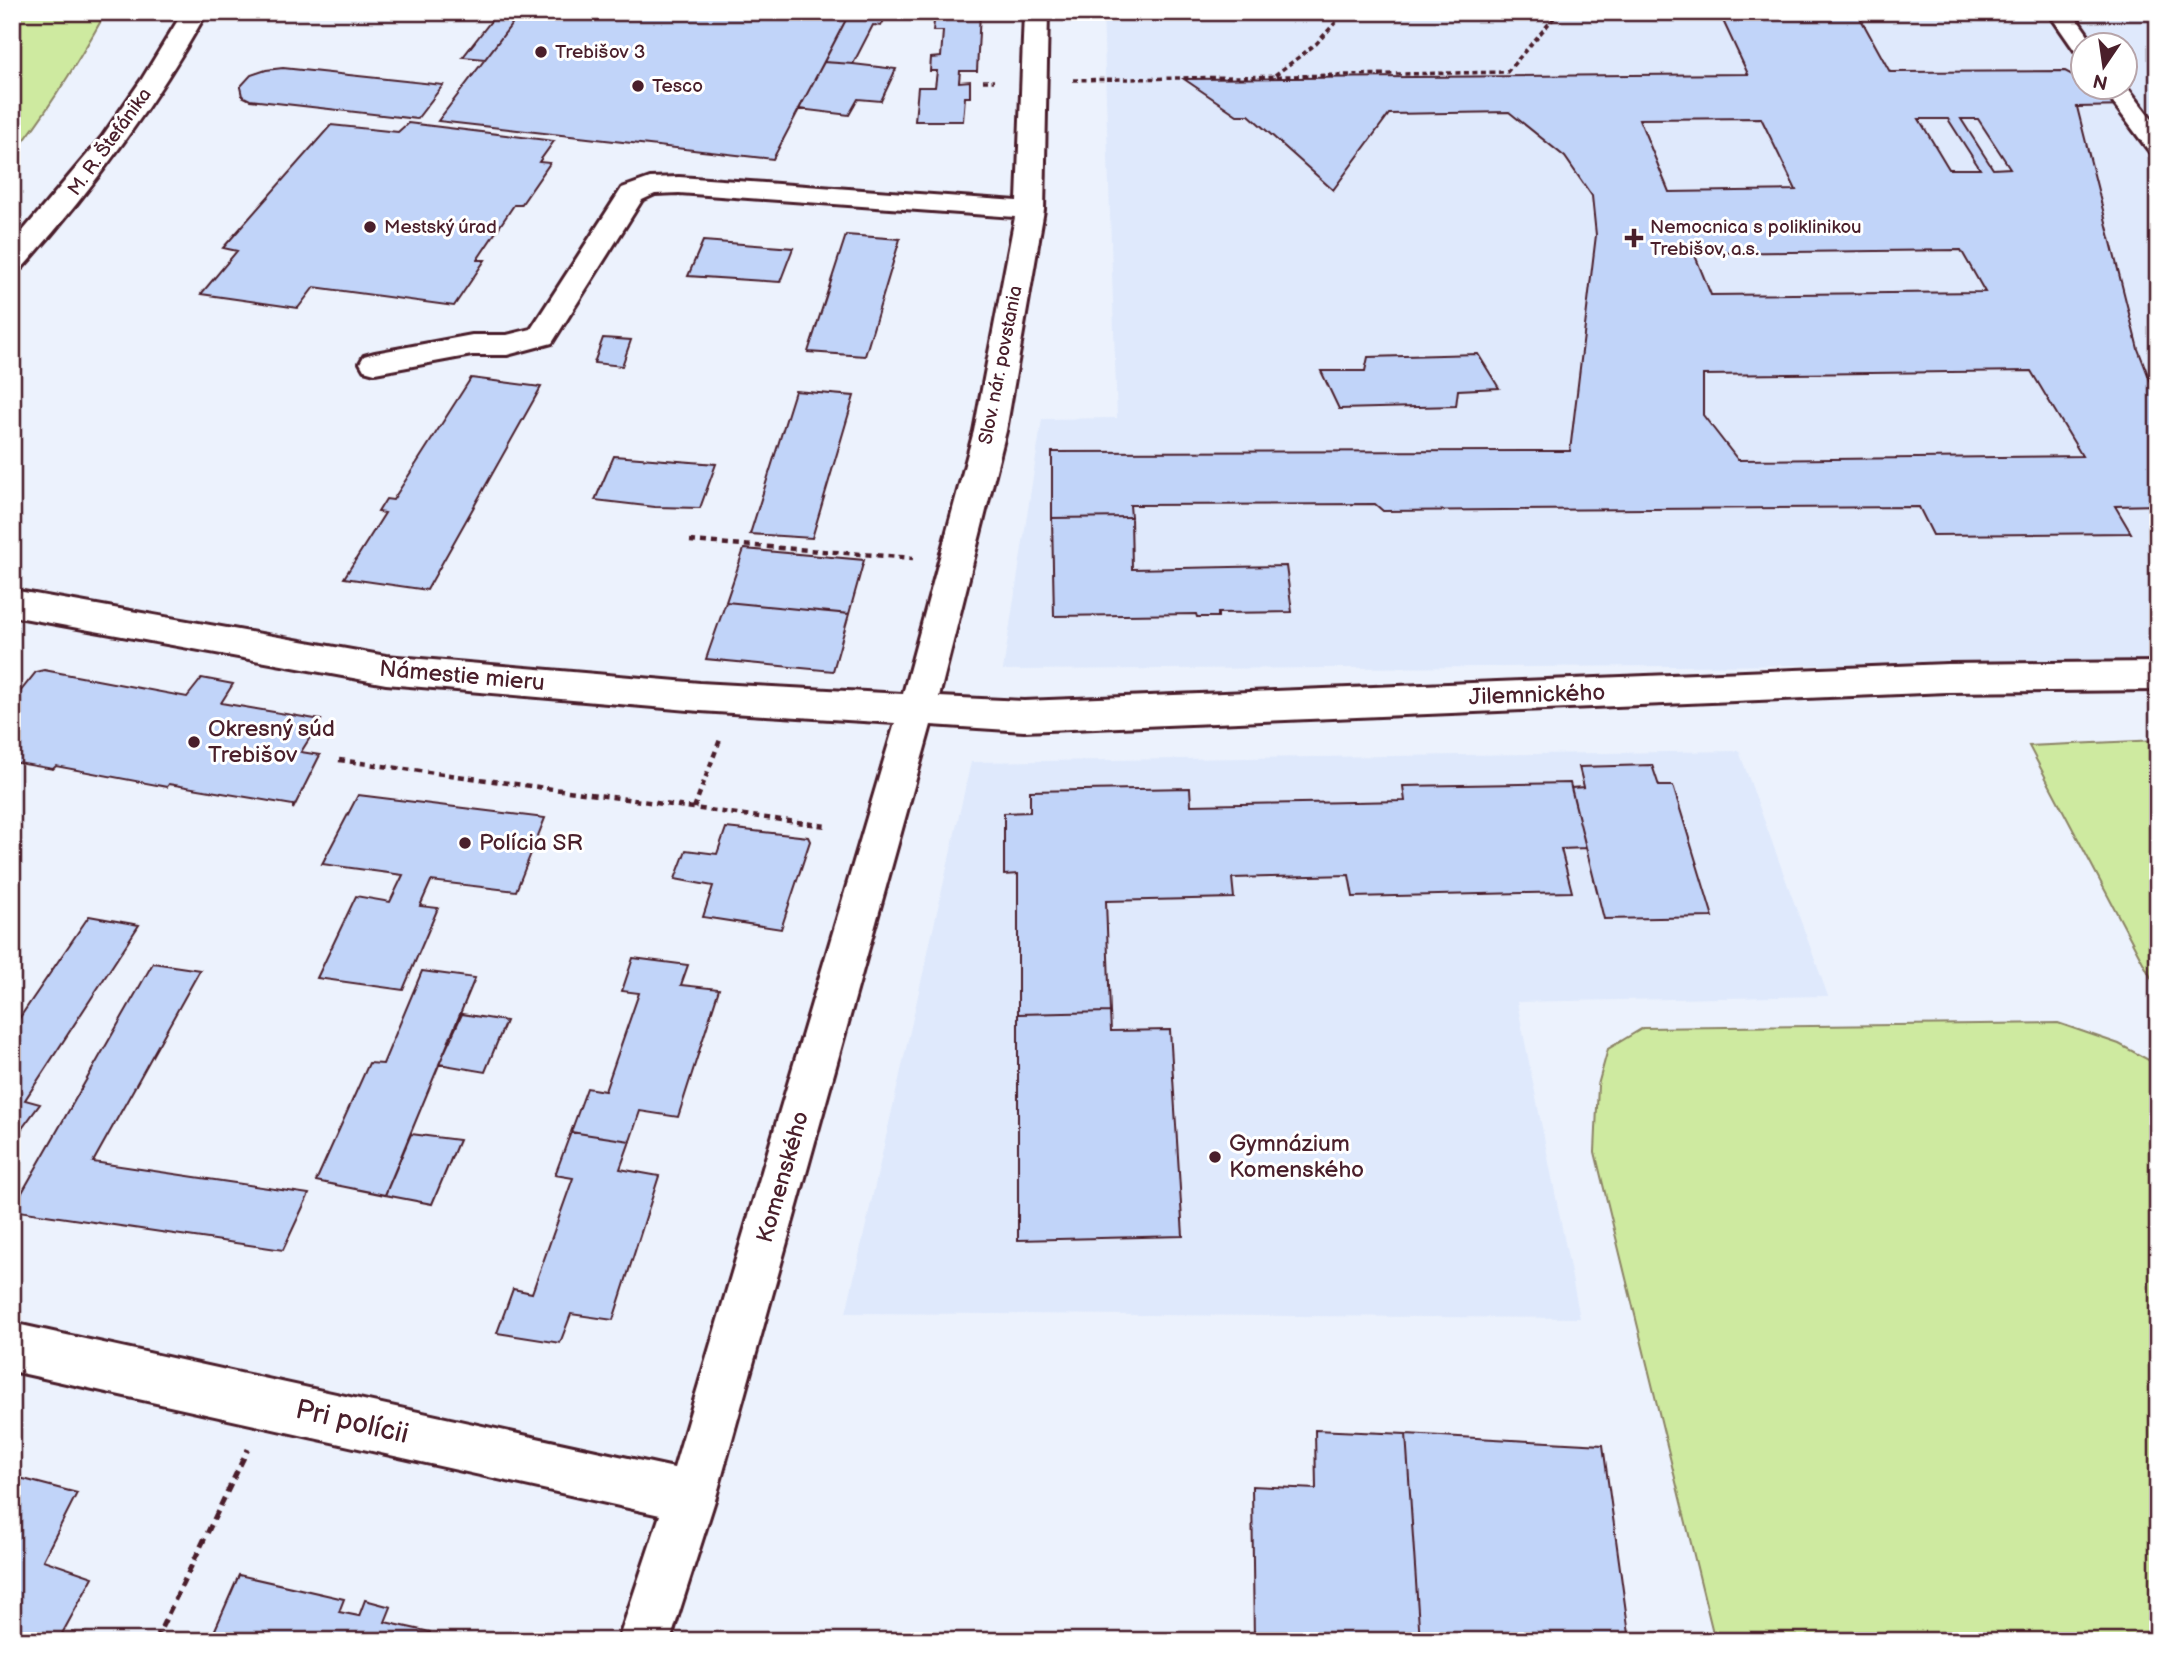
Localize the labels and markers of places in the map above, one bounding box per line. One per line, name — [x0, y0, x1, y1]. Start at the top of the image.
place label: Trebišov 3 — [555, 41, 646, 64]
marker: Trebišov 3 — [533, 44, 549, 60]
place label: Tesco — [652, 75, 703, 98]
marker: Tesco — [630, 78, 646, 94]
place label: Mestský úrad — [384, 216, 497, 239]
place label: Nemocnica s poliklinikou Trebišov, a.s. — [1650, 216, 1862, 261]
marker: Mestský úrad — [362, 219, 378, 235]
marker: Nemocnica s poliklinikou Trebišov, a.s. — [1624, 228, 1644, 248]
place label: Okresný súd Trebišov — [208, 715, 335, 769]
marker: Okresný súd Trebišov — [186, 734, 202, 750]
place label: Polícia SR — [479, 829, 583, 857]
marker: Polícia SR — [457, 835, 473, 851]
place label: Gymnázium Komenského — [1229, 1130, 1364, 1184]
marker: Gymnázium Komenského — [1207, 1149, 1223, 1165]

